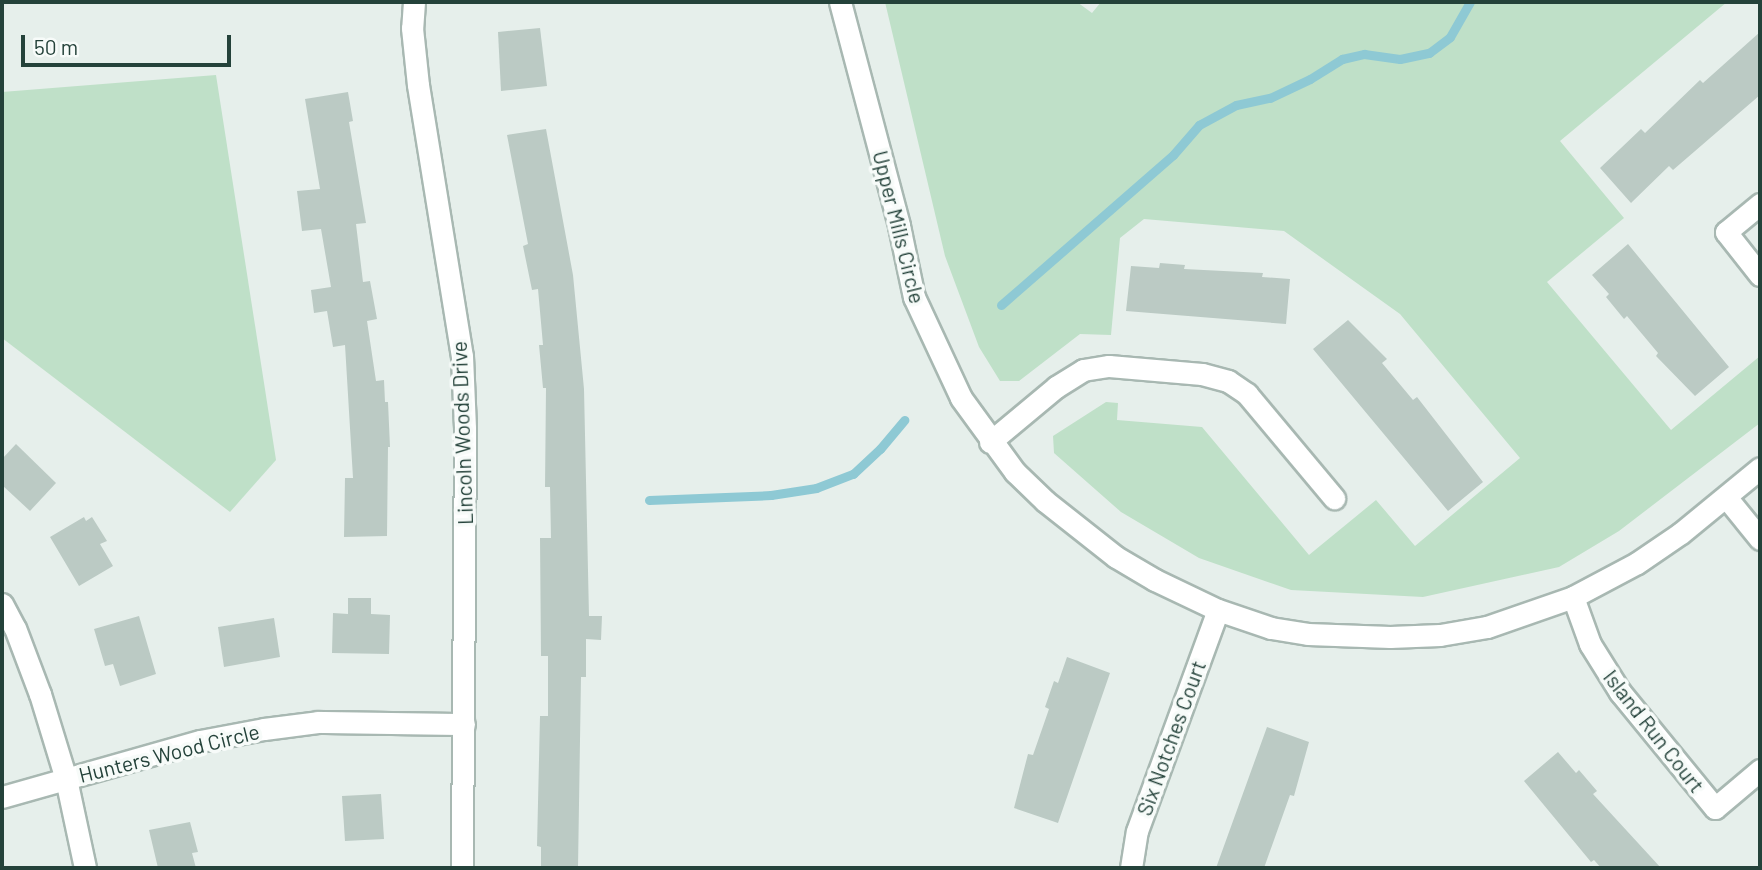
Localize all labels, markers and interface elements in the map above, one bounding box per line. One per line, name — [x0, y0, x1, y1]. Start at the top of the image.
scale bar — [24, 21, 234, 65]
text: 50 m — [34, 34, 78, 59]
street label: Upper Mills Circle — [868, 148, 930, 306]
street label: Lincoln Woods Drive — [446, 341, 478, 525]
street label: Six Notches Court — [1131, 657, 1211, 819]
street label: Island Run Court — [1598, 665, 1710, 797]
street label: Hunters Wood Circle — [76, 718, 262, 788]

